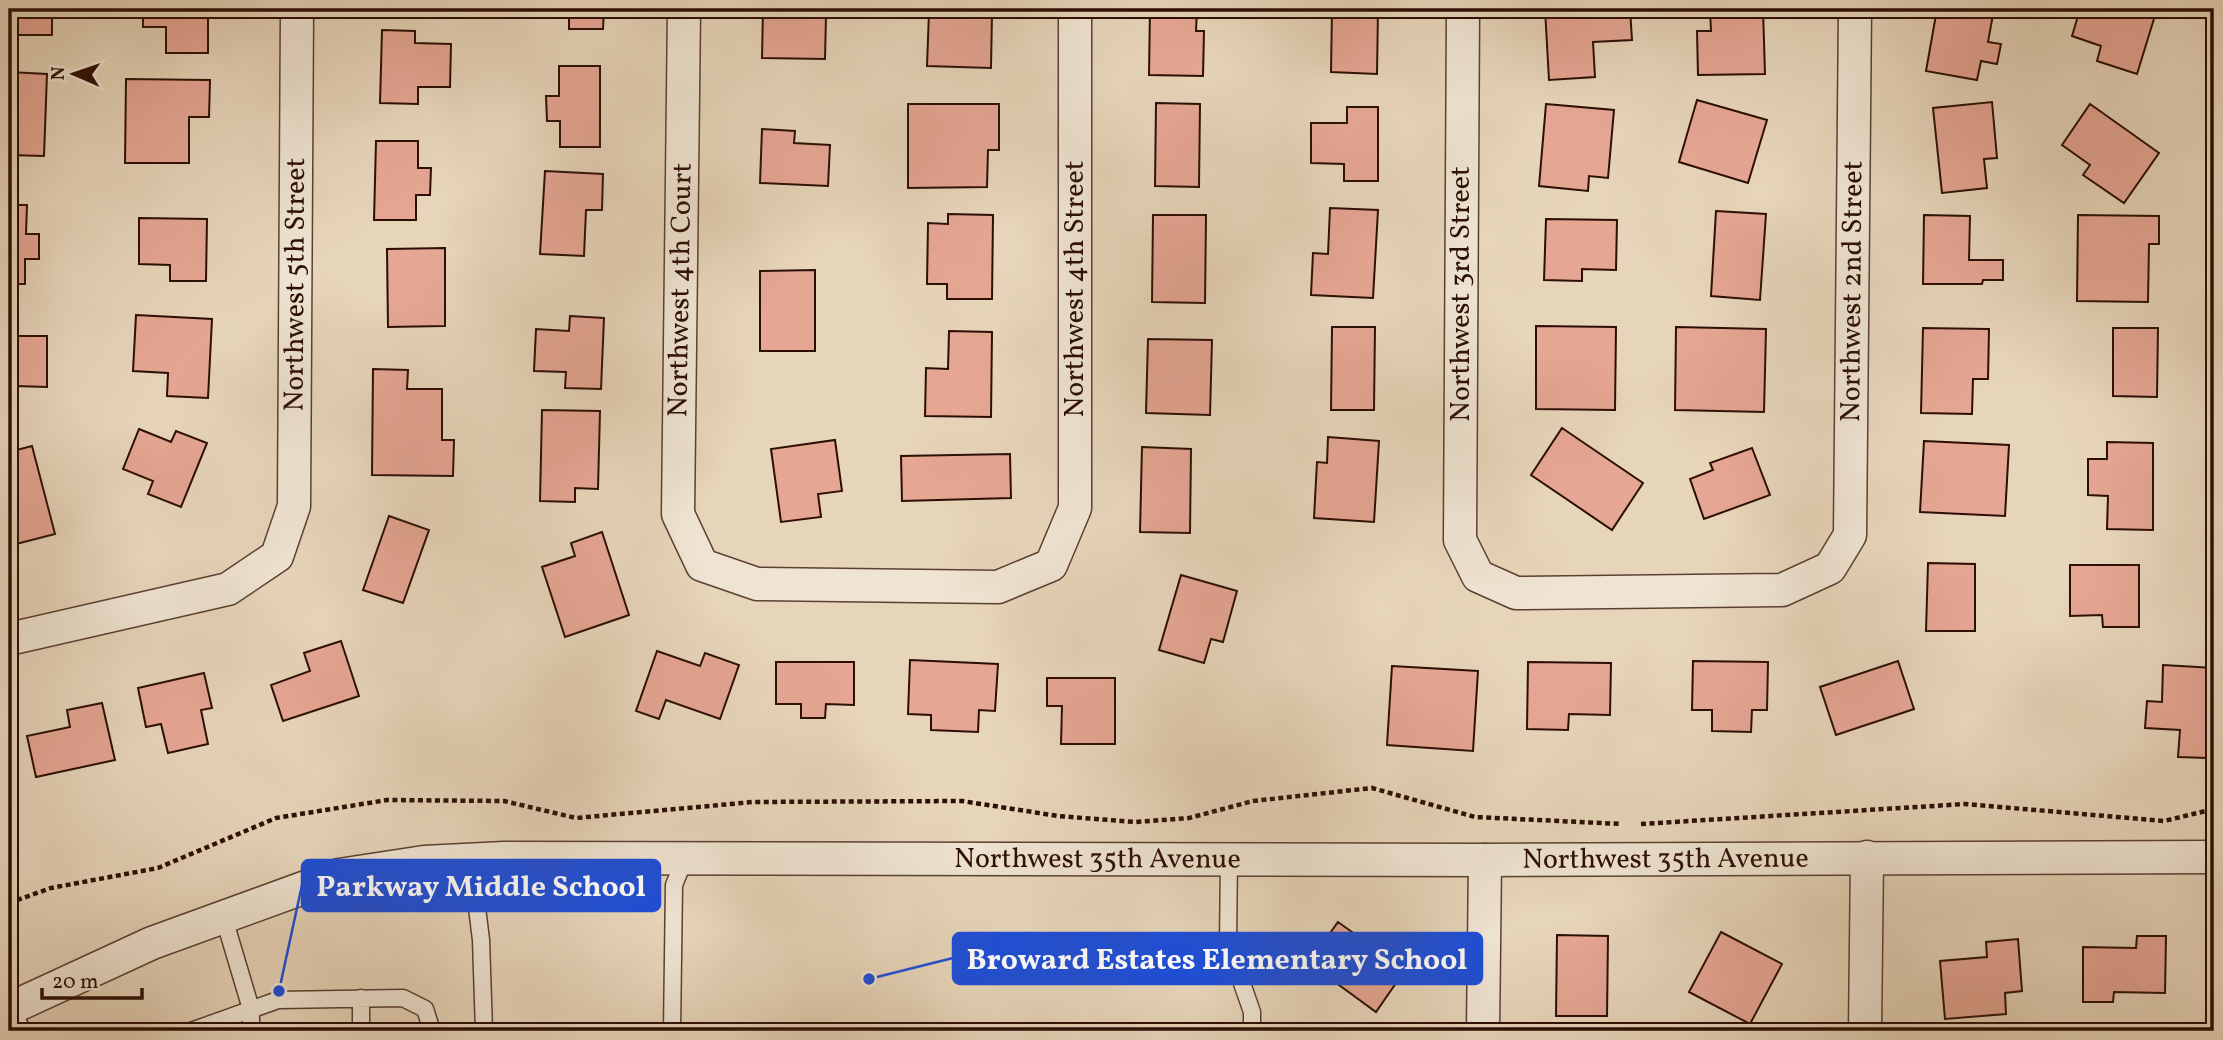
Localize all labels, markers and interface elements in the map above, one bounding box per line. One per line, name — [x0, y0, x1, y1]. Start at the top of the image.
north arrow — [38, 38, 108, 108]
text: N — [46, 66, 72, 81]
street label: Northwest 5th Street — [275, 157, 316, 412]
street label: Northwest 4th Street — [1056, 160, 1095, 418]
street label: Northwest 2nd Street — [1832, 160, 1873, 422]
street label: Northwest 4th Court — [659, 163, 703, 417]
street label: Northwest 3rd Street — [1442, 166, 1481, 422]
street label: Northwest 35th Avenue — [954, 839, 1241, 879]
street label: Northwest 35th Avenue — [1522, 839, 1809, 879]
callout: Parkway Middle School — [302, 860, 660, 911]
text: Parkway Middle School — [316, 867, 646, 909]
callout: Broward Estates Elementary School — [953, 933, 1482, 984]
text: Broward Estates Elementary School — [967, 940, 1467, 982]
scale bar — [42, 956, 142, 1000]
text: 20 m — [52, 968, 98, 997]

